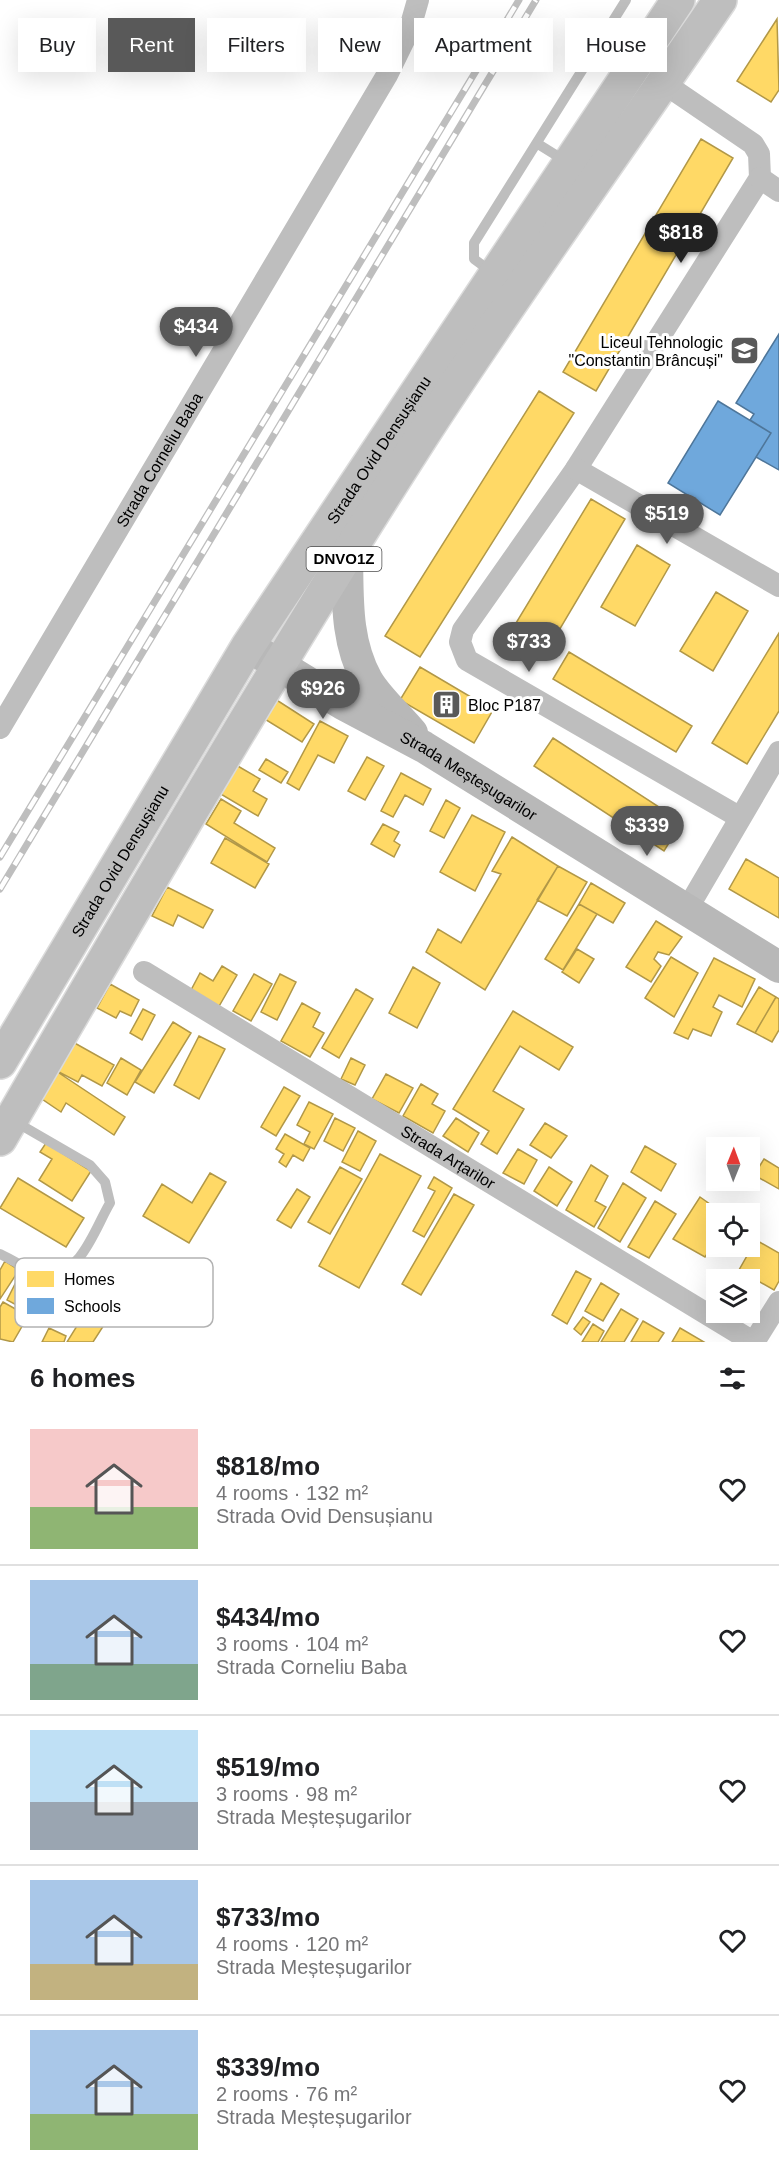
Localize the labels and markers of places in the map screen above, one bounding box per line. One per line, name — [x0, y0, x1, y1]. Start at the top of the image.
pin: $818 — [645, 213, 717, 264]
pin: $434 — [160, 307, 232, 358]
place label: Liceul Tehnologic "Constantin Brâncuși" — [568, 334, 723, 369]
school or university icon: Liceul Tehnologic "Constantin Brâncuși" — [728, 335, 760, 367]
pin: $519 — [631, 494, 703, 545]
pin: $733 — [493, 622, 565, 673]
pin: $926 — [287, 669, 359, 720]
building icon: Bloc P187 — [431, 689, 463, 721]
place label: Bloc P187 — [468, 697, 541, 714]
pin: $339 — [611, 806, 683, 857]

